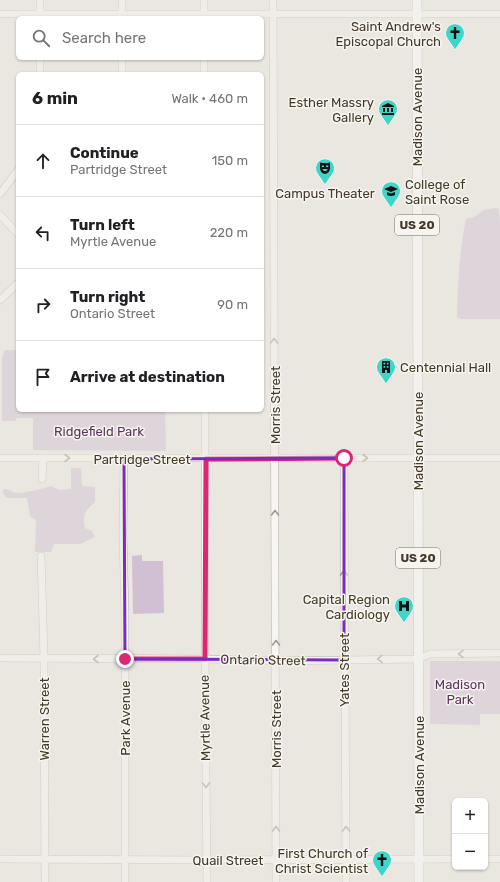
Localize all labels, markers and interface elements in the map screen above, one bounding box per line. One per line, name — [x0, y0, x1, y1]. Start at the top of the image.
search box — [16, 16, 264, 60]
place label: Saint Andrew's Episcopal Church — [335, 19, 441, 49]
church icon: Saint Andrew's Episcopal Church — [444, 22, 466, 50]
icon: search — [30, 27, 52, 49]
text: Search here — [62, 29, 146, 47]
street label: Madison Avenue — [410, 68, 425, 166]
text: 6 min — [32, 88, 78, 108]
text: Walk · 460 m — [171, 91, 248, 106]
place label: Esther Massry Gallery — [289, 95, 374, 125]
museum icon: Esther Massry Gallery — [377, 98, 399, 126]
text: Continue — [70, 144, 139, 162]
icon: ahead — [32, 150, 54, 172]
text: 150 m — [212, 153, 248, 168]
theatre icon: Campus Theater — [314, 157, 336, 185]
text: Partridge Street — [70, 162, 167, 177]
place label: College of Saint Rose — [405, 177, 469, 207]
school or university icon: College of Saint Rose — [380, 180, 402, 208]
place label: Campus Theater — [275, 186, 375, 201]
road number: US 20 — [395, 215, 439, 235]
text: Turn left — [70, 216, 135, 234]
icon: left — [32, 222, 54, 244]
text: 220 m — [210, 225, 248, 240]
text: Myrtle Avenue — [70, 234, 156, 249]
text: Turn right — [70, 288, 145, 306]
icon: right — [32, 294, 54, 316]
text: 90 m — [217, 297, 248, 312]
text: Ontario Street — [70, 306, 155, 321]
one-way arrow — [270, 338, 278, 344]
building icon: Centennial Hall — [375, 356, 397, 384]
place label: Centennial Hall — [400, 360, 491, 375]
icon: arrive — [32, 366, 54, 388]
street label: Morris Street — [268, 366, 283, 444]
text: Arrive at destination — [70, 368, 225, 386]
street label: Madison Avenue — [411, 392, 426, 490]
park label: Ridgefield Park — [54, 424, 144, 440]
route start — [335, 449, 353, 467]
street label: Partridge Street — [93, 452, 191, 468]
one-way arrow — [64, 454, 70, 462]
one-way arrow — [362, 454, 368, 462]
one-way arrow — [271, 510, 279, 516]
road number: US 20 — [396, 548, 440, 568]
one-way arrow — [340, 570, 348, 576]
place label: Capital Region Cardiology — [303, 592, 390, 623]
hospital icon: Capital Region Cardiology — [393, 595, 415, 623]
street label: Yates Street — [337, 633, 352, 707]
one-way arrow — [272, 640, 280, 646]
route end — [116, 650, 134, 668]
one-way arrow — [458, 650, 464, 658]
street label: Ontario Street — [220, 652, 306, 668]
one-way arrow — [93, 654, 99, 663]
one-way arrow — [377, 655, 383, 663]
street label: Myrtle Avenue — [197, 675, 213, 761]
park label: Madison Park — [435, 677, 485, 707]
street label: Warren Street — [37, 678, 52, 760]
street label: Park Avenue — [118, 680, 133, 756]
street label: Morris Street — [269, 690, 284, 768]
street label: Madison Avenue — [412, 716, 427, 814]
one-way arrow — [202, 782, 210, 788]
map controls — [452, 798, 488, 870]
button: + — [452, 798, 488, 834]
one-way arrow — [272, 826, 280, 832]
one-way arrow — [342, 826, 350, 832]
button: − — [452, 834, 488, 870]
place label: First Church of Christ Scientist — [275, 846, 368, 876]
church icon: First Church of Christ Scientist — [371, 849, 393, 877]
street label: Quail Street — [193, 853, 263, 868]

